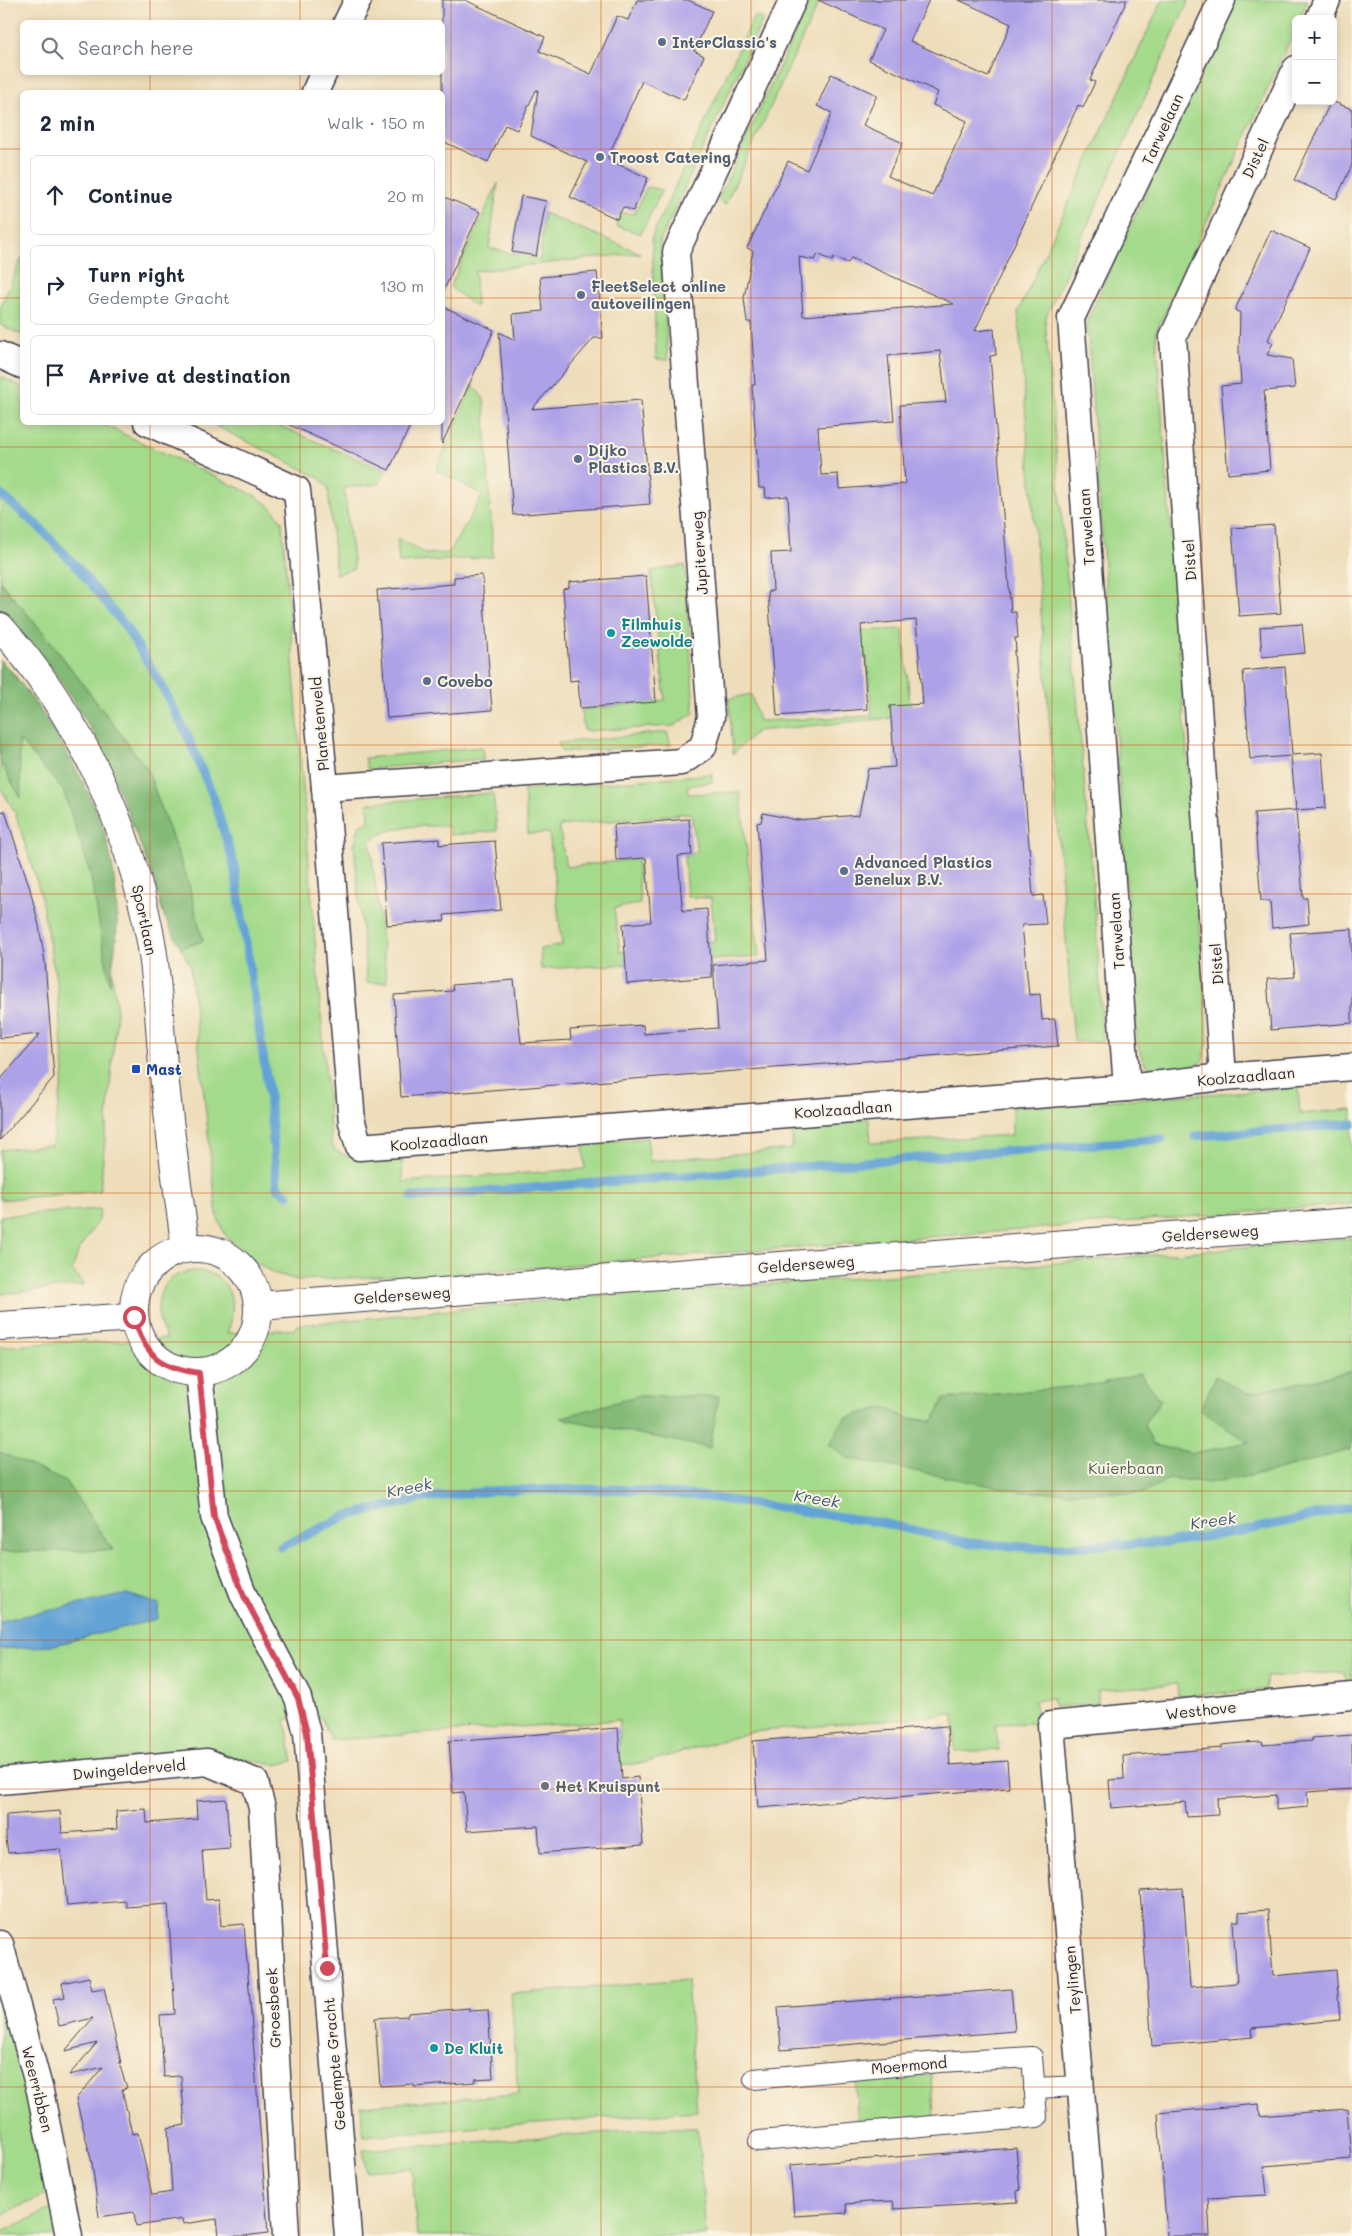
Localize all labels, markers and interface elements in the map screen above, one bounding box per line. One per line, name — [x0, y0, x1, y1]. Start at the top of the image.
map controls — [1292, 15, 1337, 105]
button: + — [1292, 15, 1337, 60]
search box — [20, 20, 445, 75]
place label: InterClassic's — [672, 32, 777, 52]
icon: search — [38, 34, 66, 62]
text: Search here — [78, 35, 194, 60]
marker: InterClassic's — [656, 36, 668, 48]
button: − — [1292, 60, 1337, 105]
street label: Tarwelaan — [1137, 90, 1187, 168]
text: 2 min — [40, 109, 95, 136]
text: Walk · 150 m — [327, 112, 425, 133]
street label: Distel — [1237, 135, 1273, 181]
place label: Troost Catering — [610, 147, 731, 167]
marker: Troost Catering — [594, 151, 606, 163]
icon: ahead — [41, 181, 69, 209]
text: Continue — [88, 183, 173, 208]
text: 20 m — [387, 185, 424, 206]
text: Turn right — [88, 262, 185, 287]
icon: right — [41, 271, 69, 299]
text: 130 m — [380, 275, 424, 296]
place label: FleetSelect online autoveilingen — [591, 276, 726, 313]
text: Gedempte Gracht — [88, 287, 230, 308]
marker: FleetSelect online autoveilingen — [575, 289, 587, 301]
icon: arrive — [41, 361, 69, 389]
text: Arrive at destination — [88, 363, 291, 388]
place label: Dijko Plastics B.V. — [588, 440, 679, 477]
marker: Dijko Plastics B.V. — [572, 453, 584, 465]
street label: Tarwelaan — [1073, 488, 1099, 566]
street label: Jupiterweg — [686, 510, 712, 595]
street label: Distel — [1178, 538, 1200, 582]
place label: Filmhuis Zeewolde — [621, 614, 693, 651]
marker: Filmhuis Zeewolde — [605, 627, 617, 639]
place label: Covebo — [437, 671, 493, 691]
marker: Covebo — [421, 675, 433, 687]
street label: Planetenveld — [305, 676, 333, 772]
place label: Advanced Plastics Benelux B.V. — [854, 852, 992, 889]
marker: Advanced Plastics Benelux B.V. — [838, 865, 850, 877]
street label: Sportlaan — [128, 883, 162, 957]
street label: Tarwelaan — [1103, 892, 1129, 970]
street label: Distel — [1205, 942, 1227, 986]
place label: Mast — [146, 1059, 182, 1079]
street label: Koolzaadlaan — [1196, 1062, 1296, 1090]
marker: Mast — [130, 1063, 142, 1075]
street label: Koolzaadlaan — [793, 1096, 893, 1122]
street label: Koolzaadlaan — [389, 1127, 489, 1155]
street label: Gelderseweg — [1161, 1220, 1259, 1246]
street label: Gelderseweg — [757, 1251, 855, 1277]
street label: Gelderseweg — [353, 1282, 451, 1308]
route start — [123, 1306, 146, 1329]
park label: Kuierbaan — [1088, 1458, 1164, 1478]
water label: Kreek — [384, 1472, 434, 1502]
water label: Kreek — [793, 1484, 842, 1512]
water label: Kreek — [1189, 1506, 1238, 1534]
street label: Westhove — [1165, 1696, 1237, 1724]
street label: Dwingelderveld — [72, 1754, 186, 1784]
place label: Het Kruispunt — [555, 1776, 661, 1796]
marker: Het Kruispunt — [539, 1780, 551, 1792]
street label: Teylingen — [1059, 1945, 1085, 2015]
route end — [316, 1957, 339, 1980]
street label: Groesbeek — [261, 1967, 285, 2049]
street label: Gedempte Gracht — [318, 1997, 350, 2131]
place label: De Kluit — [444, 2038, 504, 2058]
marker: De Kluit — [428, 2042, 440, 2054]
street label: Weerribben — [18, 2044, 58, 2134]
street label: Moermond — [870, 2052, 948, 2078]

